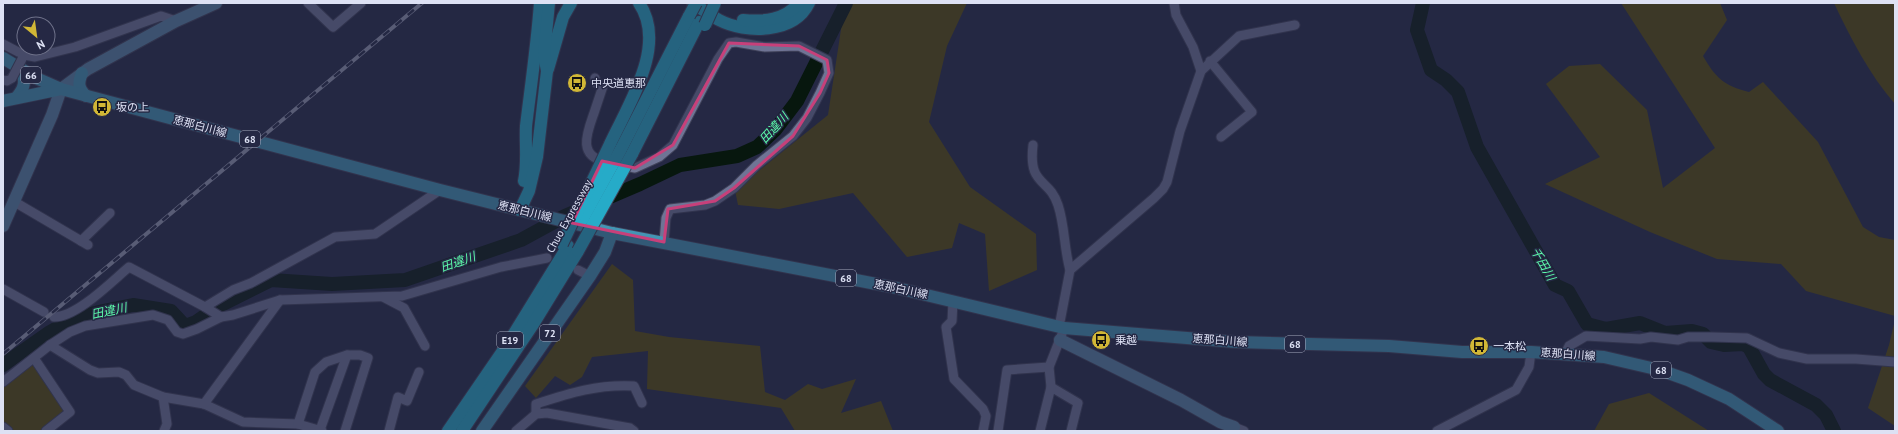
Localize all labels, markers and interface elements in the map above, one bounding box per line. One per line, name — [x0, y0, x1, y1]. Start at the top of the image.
north arrow — [16, 16, 56, 56]
text: N — [34, 37, 47, 53]
road number: 66 — [21, 67, 41, 83]
bus stop icon: 中央道恵那 — [566, 72, 588, 94]
place label: 中央道恵那 — [591, 76, 646, 90]
bus stop icon: 坂の上 — [91, 96, 113, 118]
place label: 坂の上 — [116, 100, 149, 114]
water label: 田違川 — [756, 108, 793, 146]
street label: 恵那白川線 — [172, 112, 228, 140]
road number: 68 — [240, 131, 260, 147]
street label: Chuo Expressway — [543, 176, 595, 255]
street label: 恵那白川線 — [497, 198, 553, 224]
water label: 千田川 — [1528, 244, 1560, 285]
water label: 田違川 — [438, 248, 479, 274]
road number: 68 — [836, 270, 856, 286]
street label: 恵那白川線 — [873, 276, 929, 302]
water label: 田違川 — [90, 299, 130, 322]
road number: 72 — [540, 325, 560, 341]
bus stop icon: 乗越 — [1090, 329, 1112, 351]
street label: 恵那白川線 — [1192, 331, 1248, 349]
road number: E19 — [497, 332, 523, 348]
place label: 乗越 — [1115, 333, 1137, 347]
bus stop icon: 一本松 — [1468, 335, 1490, 357]
road number: 68 — [1285, 336, 1305, 352]
place label: 一本松 — [1493, 339, 1526, 353]
street label: 恵那白川線 — [1540, 345, 1596, 363]
road number: 68 — [1651, 362, 1671, 378]

